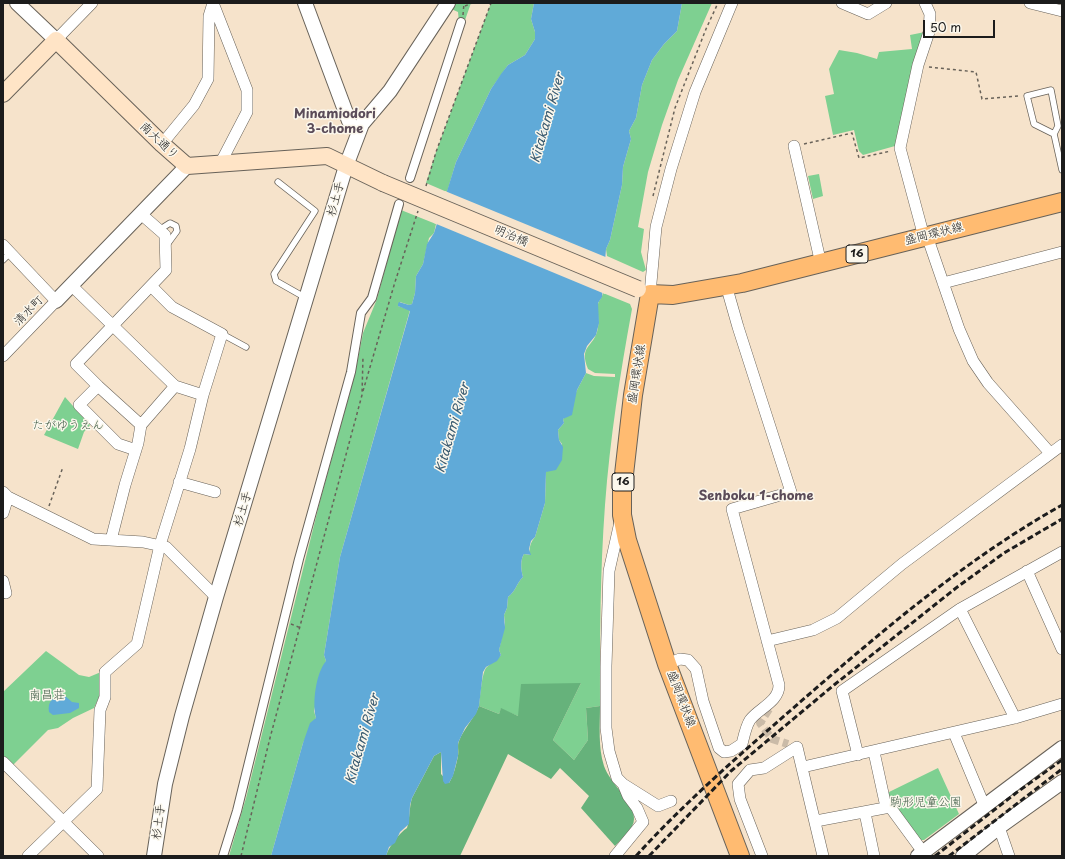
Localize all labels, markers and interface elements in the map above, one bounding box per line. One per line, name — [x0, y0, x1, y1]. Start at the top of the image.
scale bar — [925, 12, 997, 38]
text: 50 m — [930, 18, 961, 36]
water label: Kitakami River — [528, 71, 568, 165]
district label: Minamiodori 3-chome — [294, 106, 376, 137]
street label: 南大通り — [137, 119, 181, 163]
street label: 杉土手 — [324, 180, 348, 218]
street label: 盛岡環状線 — [903, 220, 965, 248]
street label: 明治橋 — [492, 222, 530, 250]
road number: 16 — [846, 245, 868, 263]
street label: 清水町 — [11, 293, 47, 329]
street label: 盛岡環状線 — [625, 343, 649, 405]
water label: Kitakami River — [433, 381, 473, 475]
park label: たがゆうえん — [32, 419, 104, 433]
road number: 16 — [612, 473, 634, 491]
district label: Senboku 1-chome — [698, 488, 814, 504]
street label: 杉土手 — [231, 490, 255, 528]
street label: 盛岡環状線 — [664, 668, 698, 730]
park label: 南昌荘 — [29, 689, 65, 703]
water label: Kitakami River — [343, 692, 383, 786]
park label: 駒形児童公園 — [890, 796, 962, 810]
street label: 杉土手 — [149, 803, 169, 841]

